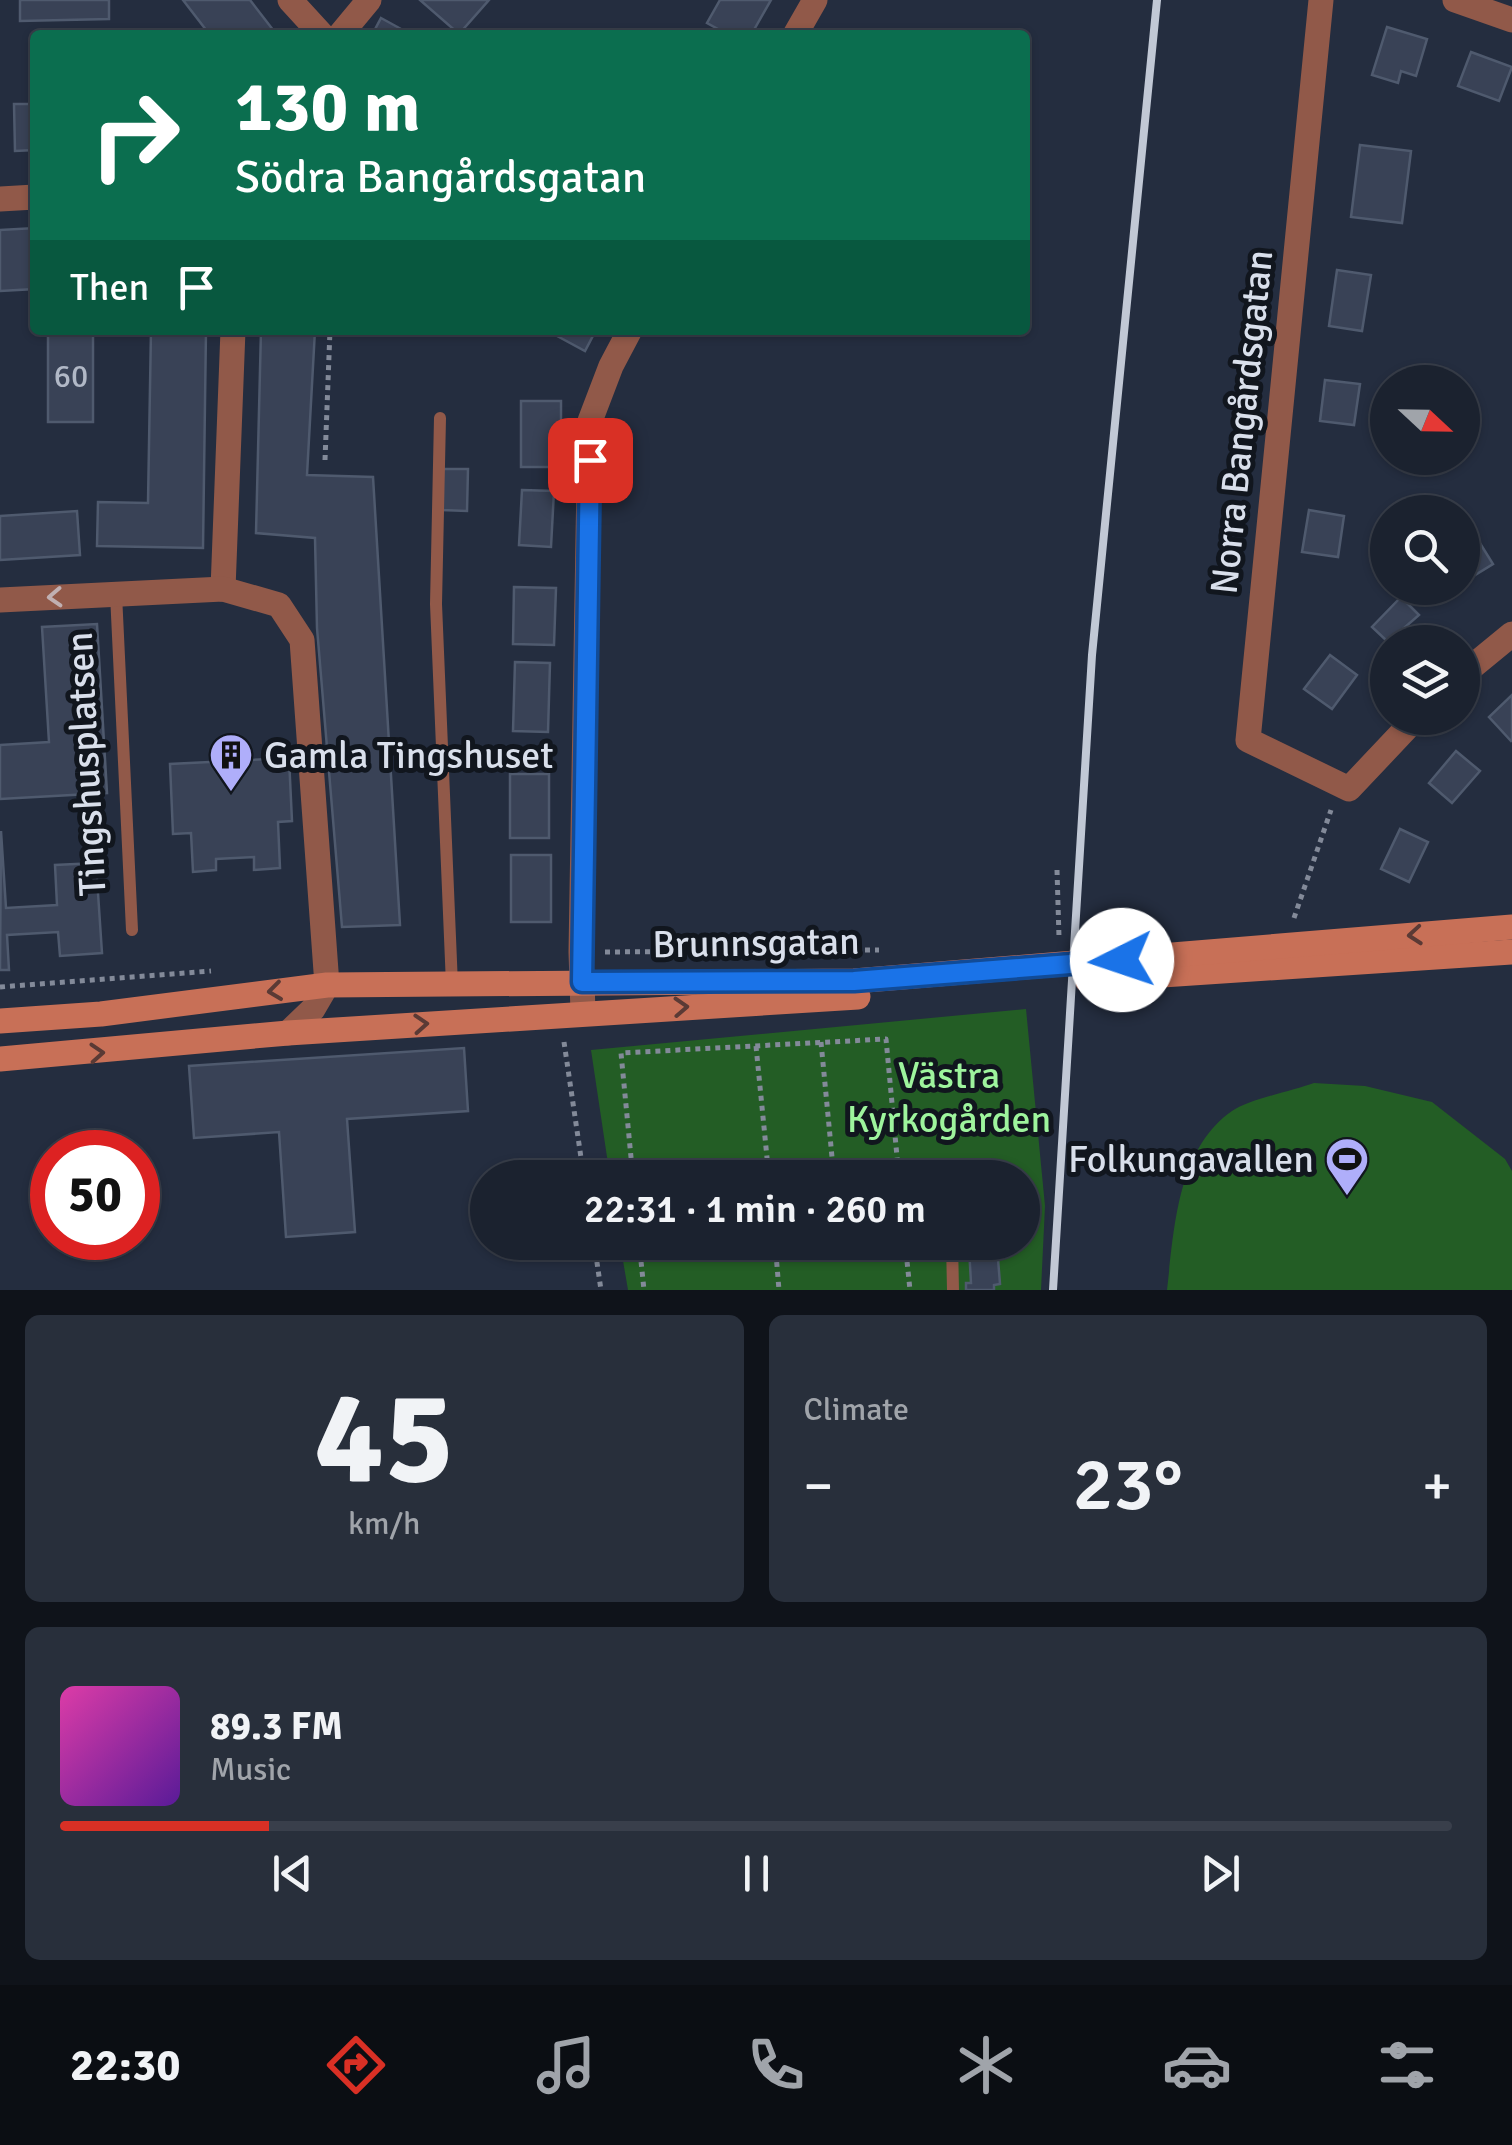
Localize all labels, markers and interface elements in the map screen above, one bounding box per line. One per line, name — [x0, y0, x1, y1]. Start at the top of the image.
text: 130 m — [235, 64, 420, 150]
icon: right — [70, 70, 200, 200]
text: Södra Bangårdsgatan — [235, 150, 646, 205]
street label: Norra Bangårdsgatan — [1201, 248, 1283, 596]
icon: arrive — [169, 260, 224, 315]
text: Then — [70, 264, 149, 311]
house number: 60 — [54, 357, 88, 396]
north arrow — [1370, 365, 1480, 475]
map controls — [1370, 365, 1480, 735]
pin — [548, 418, 633, 503]
icon: arrive — [563, 433, 618, 488]
button: search — [1370, 495, 1480, 605]
one-way arrow — [47, 586, 63, 607]
button: layers — [1370, 625, 1480, 735]
street label: Tingshusplatsen — [56, 631, 116, 897]
building icon: Gamla Tingshuset — [208, 732, 254, 793]
place label: Gamla Tingshuset — [264, 732, 554, 779]
position arrow — [1070, 908, 1174, 1012]
street label: Brunnsgatan — [652, 918, 860, 968]
one-way arrow — [1406, 924, 1422, 946]
one-way arrow — [266, 980, 283, 1001]
one-way arrow — [673, 997, 689, 1018]
one-way arrow — [413, 1013, 429, 1035]
one-way arrow — [90, 1043, 106, 1064]
park label: Västra Kyrkogården — [847, 1052, 1051, 1143]
speed limit sign: 50 — [30, 1130, 160, 1260]
place label: Folkungavallen — [1068, 1136, 1314, 1183]
sports icon: Folkungavallen — [1324, 1136, 1370, 1197]
text: 22:31 · 1 min · 260 m — [584, 1186, 926, 1233]
text: 45 — [314, 1359, 454, 1519]
text: Climate — [804, 1390, 909, 1429]
text: 23° — [1073, 1438, 1183, 1531]
text: − — [804, 1452, 833, 1520]
text: + — [1422, 1452, 1452, 1520]
text: km/h — [348, 1504, 420, 1543]
text: 89.3 FM — [210, 1703, 343, 1750]
text: Music — [210, 1750, 291, 1789]
icon: previous — [265, 1846, 320, 1901]
icon: pause — [729, 1846, 784, 1901]
icon: next — [1193, 1846, 1248, 1901]
icon: directions — [321, 2030, 391, 2100]
icon: music — [531, 2030, 601, 2100]
icon: phone — [741, 2030, 811, 2100]
icon: climate — [951, 2030, 1021, 2100]
icon: car — [1162, 2030, 1232, 2100]
icon: filters — [1372, 2030, 1442, 2100]
text: 22:30 — [70, 2038, 181, 2093]

